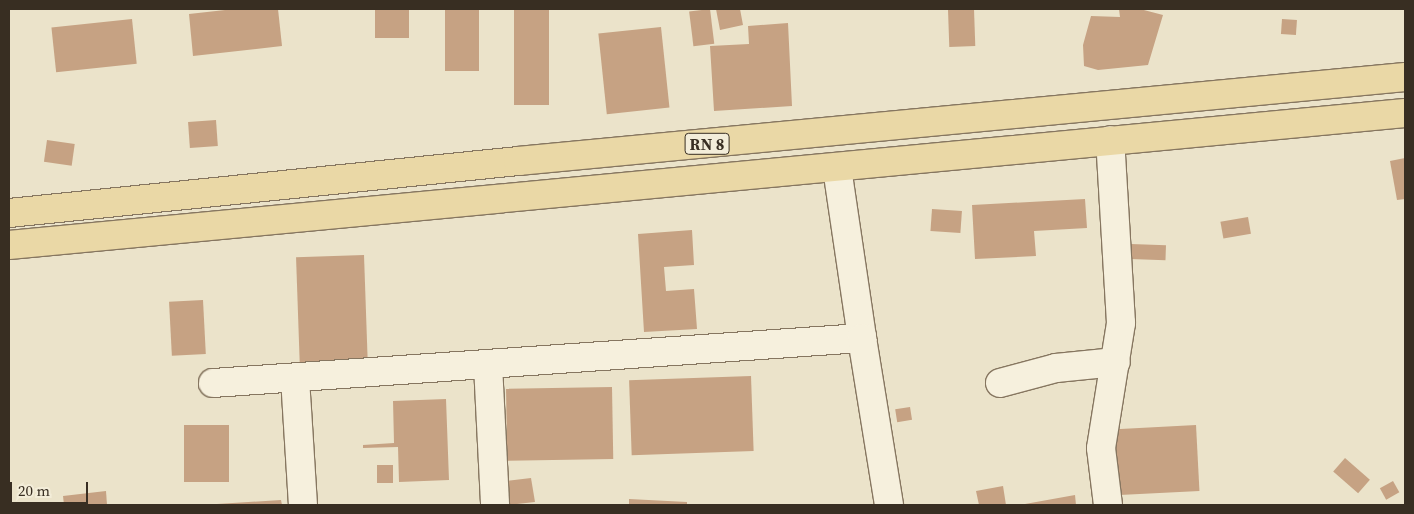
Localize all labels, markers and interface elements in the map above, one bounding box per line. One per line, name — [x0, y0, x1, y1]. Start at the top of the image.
road number: RN 8 — [684, 130, 730, 158]
scale bar — [12, 472, 90, 504]
text: 20 m — [18, 480, 50, 501]

